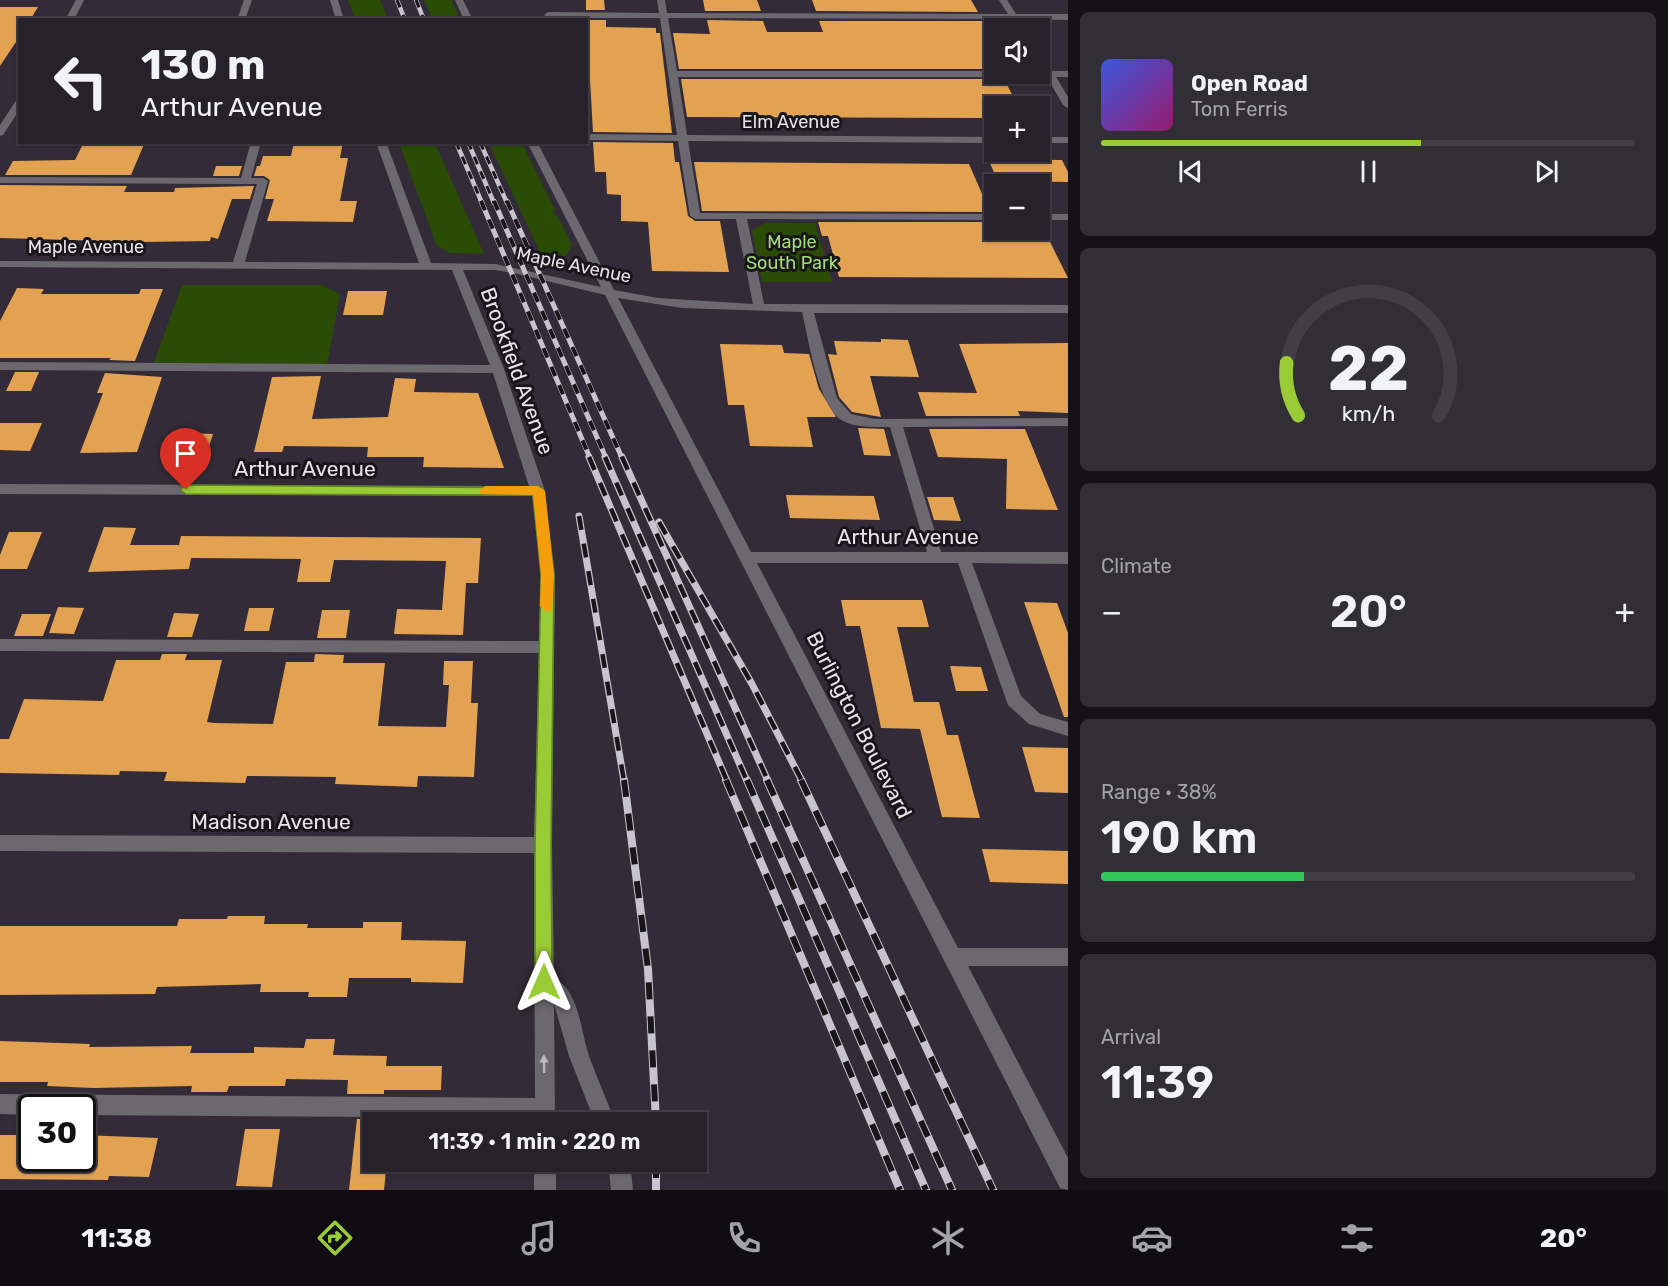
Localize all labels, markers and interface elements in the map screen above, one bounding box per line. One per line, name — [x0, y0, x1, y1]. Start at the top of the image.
map controls — [984, 18, 1050, 240]
button: sound — [984, 18, 1050, 84]
text: 130 m — [141, 40, 266, 90]
icon: left — [42, 42, 120, 120]
text: Open Road — [1191, 70, 1308, 97]
text: Arthur Avenue — [141, 91, 323, 123]
button: + — [984, 96, 1050, 162]
text: Tom Ferris — [1191, 97, 1288, 121]
street label: Elm Avenue — [742, 111, 840, 133]
icon: previous — [1174, 155, 1207, 188]
icon: pause — [1352, 155, 1385, 188]
icon: next — [1530, 155, 1563, 188]
button: − — [984, 174, 1050, 240]
park label: Maple South Park — [746, 231, 839, 274]
street label: Maple Avenue — [28, 236, 144, 258]
street label: Maple Avenue — [515, 242, 633, 288]
street label: Brookfield Avenue — [476, 284, 559, 458]
text: 22 — [1327, 333, 1409, 407]
text: km/h — [1341, 402, 1395, 427]
pin — [160, 428, 211, 490]
icon: arrive — [169, 437, 202, 470]
street label: Arthur Avenue — [234, 456, 376, 481]
street label: Arthur Avenue — [837, 524, 979, 549]
text: Climate — [1101, 554, 1172, 578]
text: 20° — [1330, 585, 1407, 638]
text: − — [1101, 592, 1122, 631]
text: + — [1614, 592, 1635, 631]
street label: Burlington Boulevard — [801, 627, 917, 822]
text: Range · 38% — [1101, 780, 1217, 804]
street label: Madison Avenue — [191, 809, 351, 834]
text: 190 km — [1101, 811, 1257, 864]
position arrow — [512, 950, 576, 1014]
text: Arrival — [1101, 1025, 1161, 1049]
one-way arrow — [540, 1054, 549, 1073]
text: 11:39 — [1101, 1056, 1214, 1109]
speed limit sign: 30 — [18, 1094, 96, 1172]
text: 11:39 · 1 min · 220 m — [428, 1128, 641, 1155]
icon: directions — [314, 1217, 356, 1259]
icon: music — [518, 1217, 560, 1259]
icon: phone — [723, 1217, 765, 1259]
icon: climate — [927, 1217, 969, 1259]
icon: car — [1131, 1217, 1173, 1259]
icon: filters — [1336, 1217, 1378, 1259]
text: 11:38 — [81, 1222, 152, 1254]
text: 20° — [1540, 1222, 1587, 1254]

